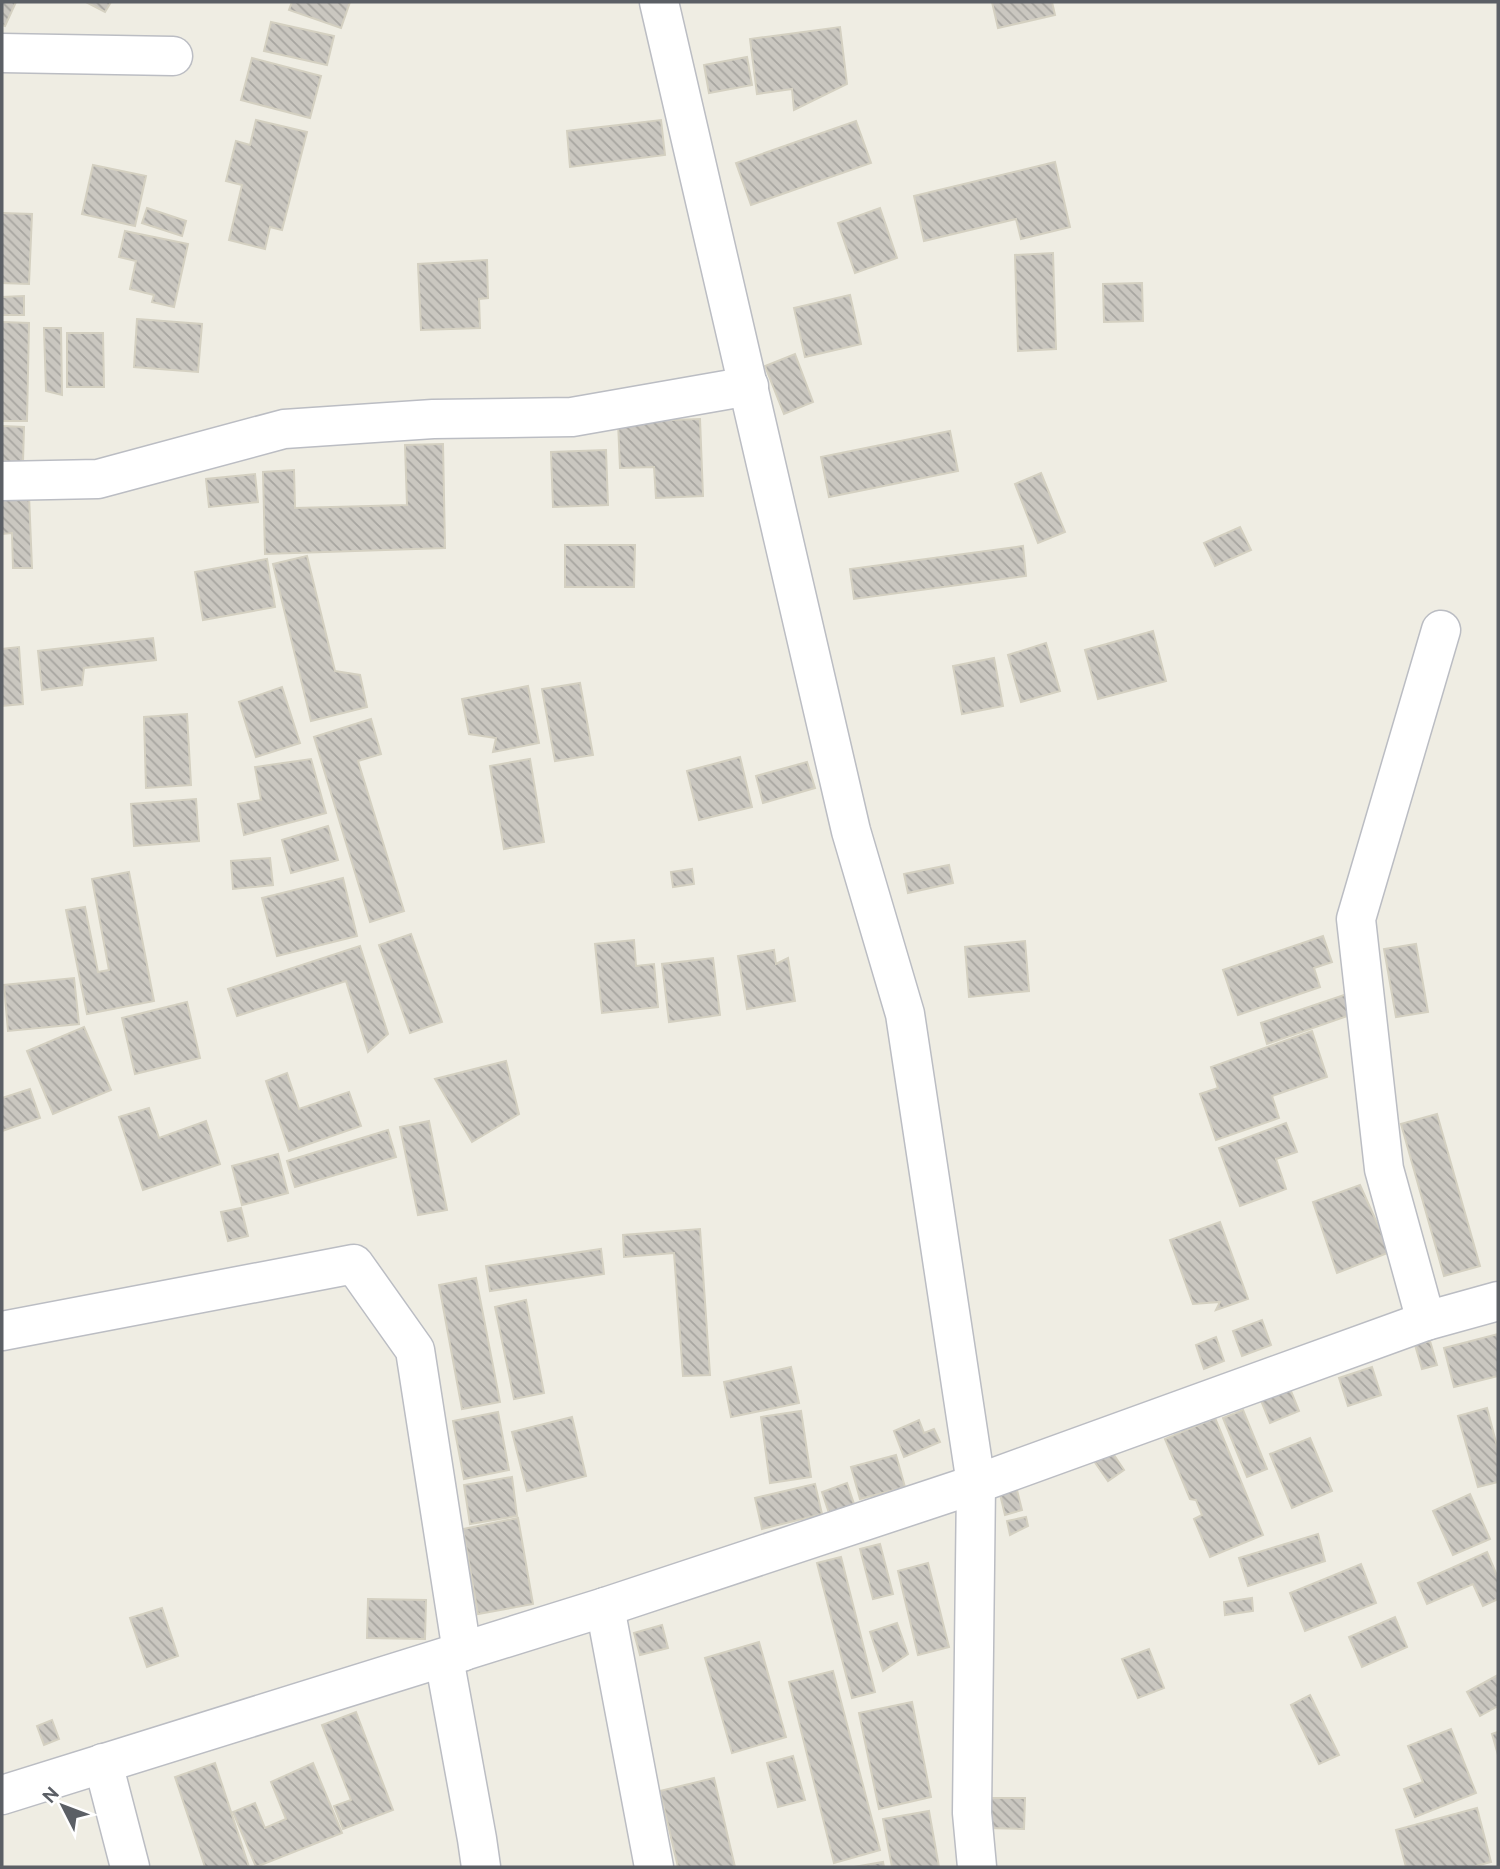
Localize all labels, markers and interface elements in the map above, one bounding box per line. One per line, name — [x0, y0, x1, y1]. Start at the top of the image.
north arrow — [28, 1771, 98, 1841]
text: N — [37, 1782, 63, 1807]

